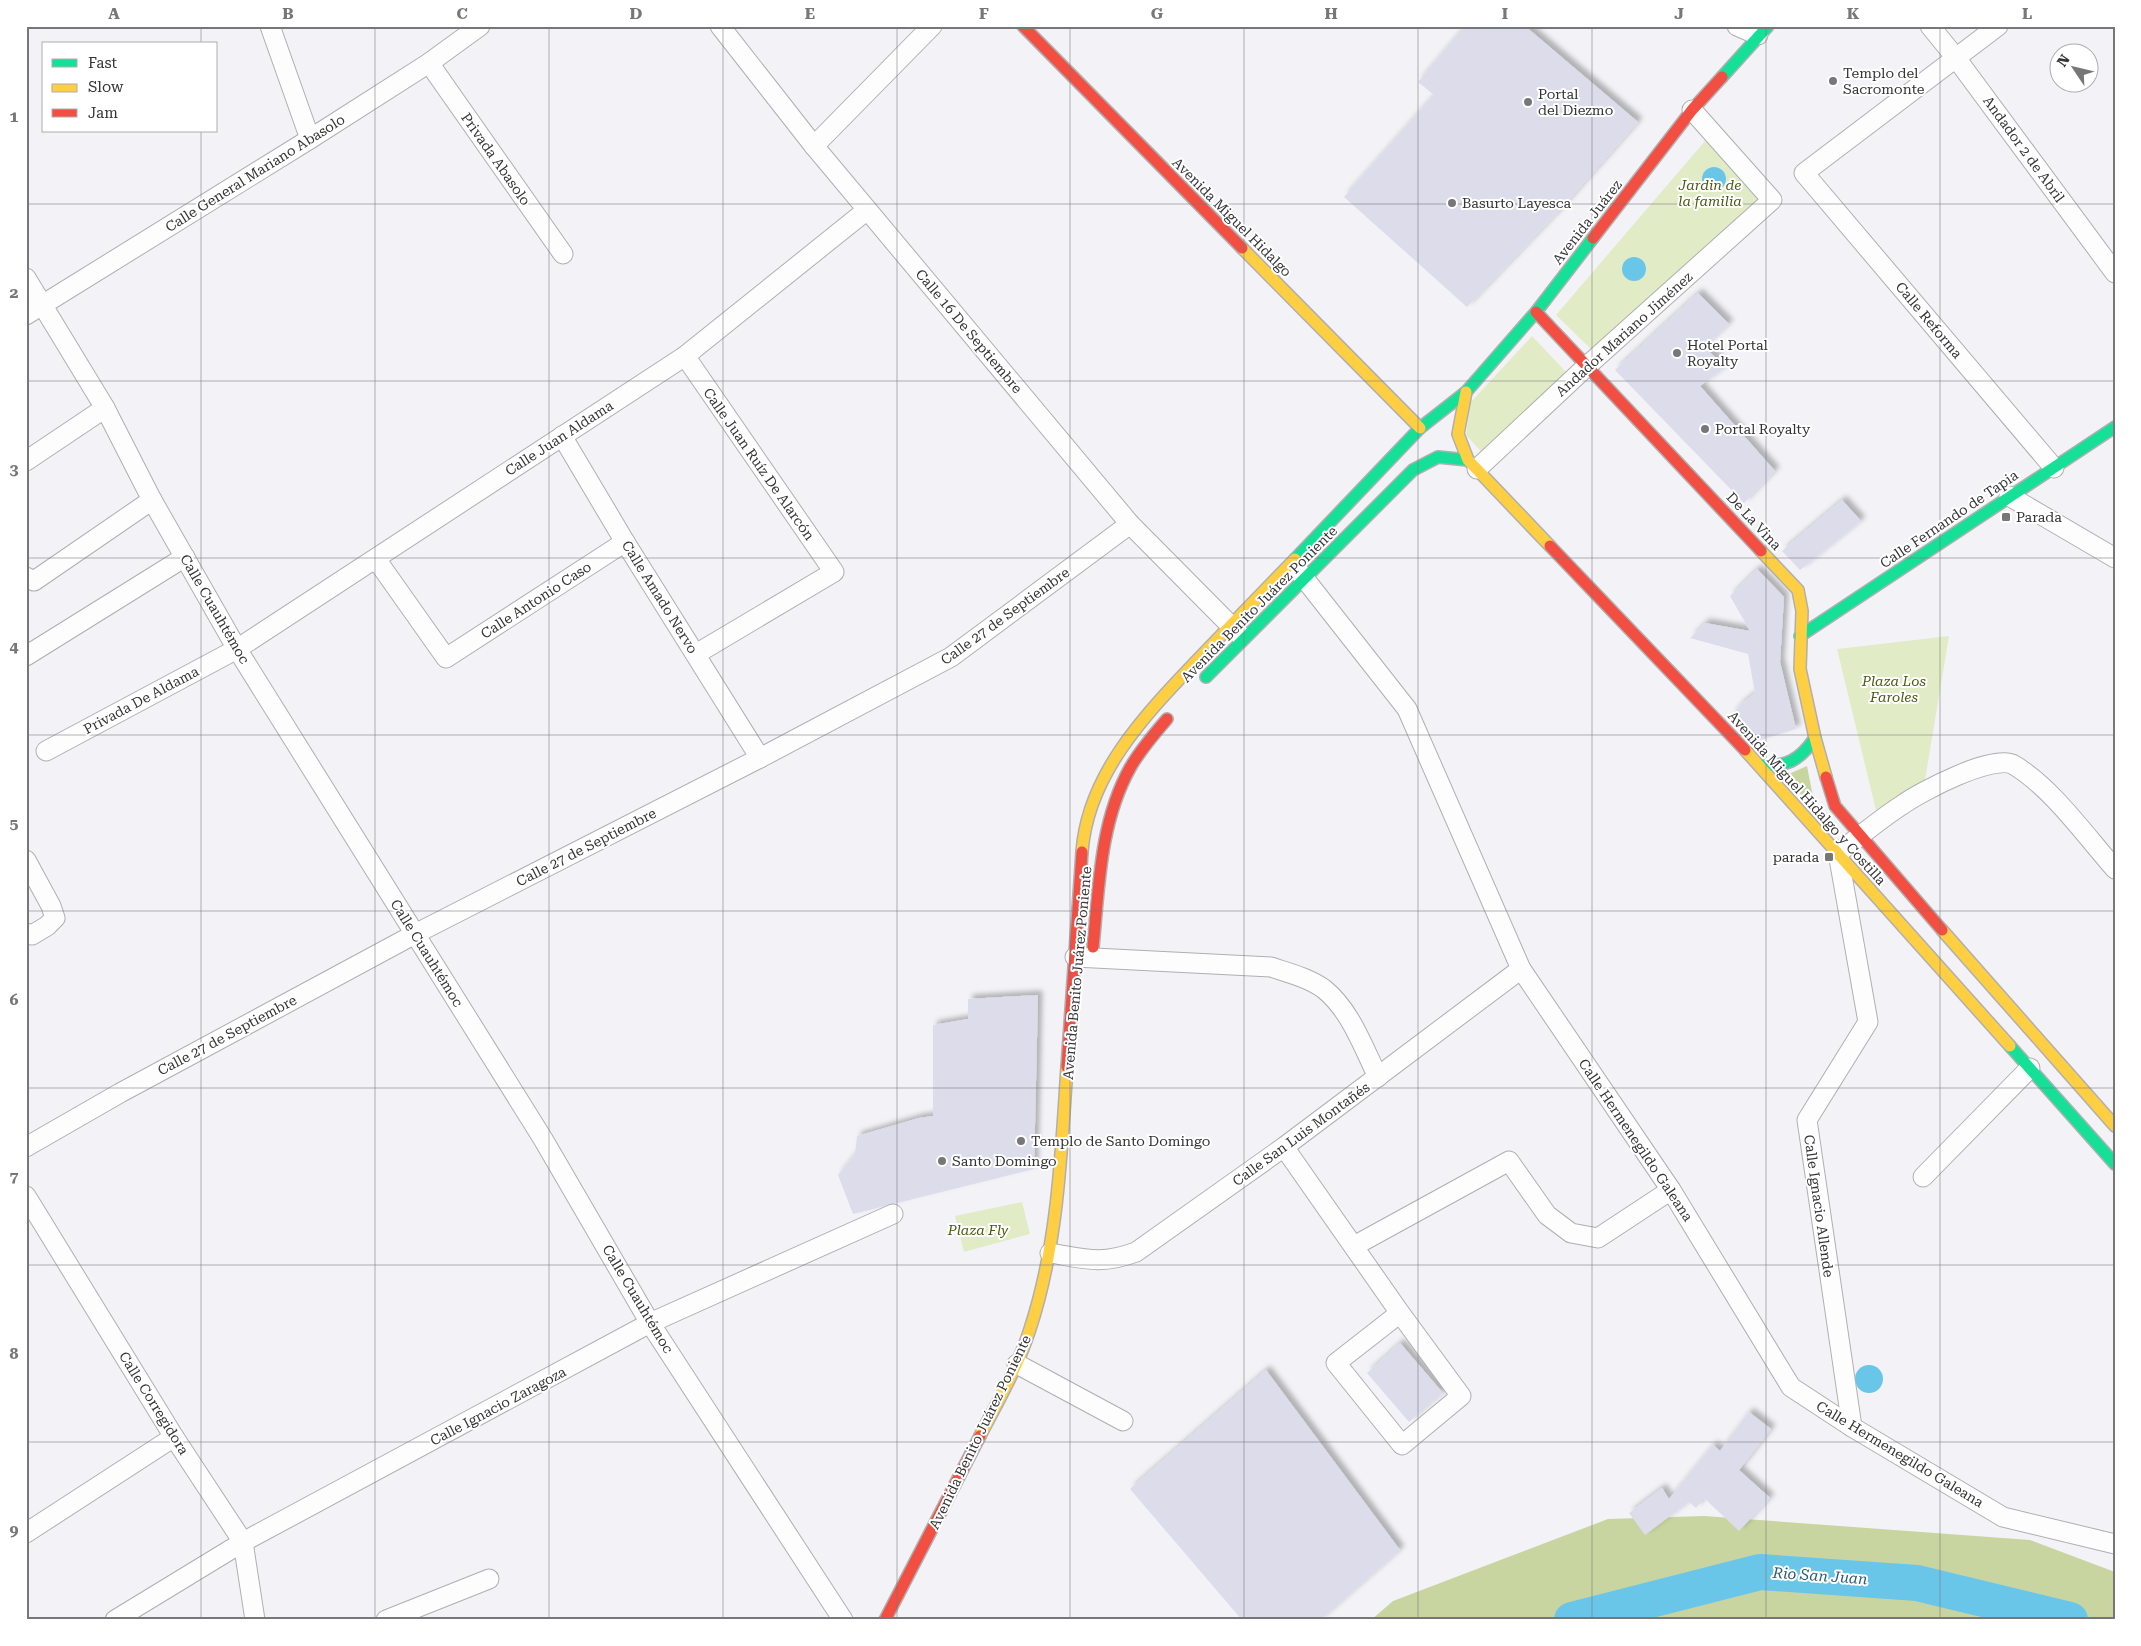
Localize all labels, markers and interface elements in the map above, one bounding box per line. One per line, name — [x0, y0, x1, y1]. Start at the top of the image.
text: A — [108, 4, 120, 23]
text: B — [282, 4, 294, 23]
text: C — [456, 4, 468, 23]
text: D — [630, 4, 643, 23]
text: E — [805, 4, 815, 23]
text: F — [979, 4, 989, 23]
text: G — [1151, 4, 1164, 23]
text: H — [1324, 4, 1338, 23]
text: I — [1502, 4, 1508, 23]
text: J — [1674, 4, 1684, 23]
text: K — [1847, 4, 1860, 23]
text: L — [2022, 4, 2032, 23]
legend — [42, 42, 218, 132]
north arrow — [2048, 42, 2098, 92]
text: N — [2054, 51, 2073, 70]
text: Fast — [88, 54, 118, 72]
place label: Templo del Sacromonte — [1843, 65, 1925, 97]
marker: Templo del Sacromonte — [1827, 75, 1839, 87]
text: Slow — [88, 78, 124, 96]
place label: Portal del Diezmo — [1538, 86, 1613, 118]
street label: Andador 2 de Abril — [1980, 93, 2068, 206]
marker: Portal del Diezmo — [1522, 96, 1534, 108]
text: Jam — [88, 104, 118, 122]
text: 1 — [10, 107, 19, 126]
street label: Privada Abasolo — [458, 110, 534, 208]
street label: Calle General Mariano Abasolo — [162, 111, 348, 235]
street label: Avenida Miguel Hidalgo — [1169, 154, 1295, 280]
street label: Avenida Juárez — [1549, 176, 1625, 267]
park label: Jardin de la familia — [1678, 177, 1742, 209]
place label: Basurto Layesca — [1462, 195, 1572, 211]
marker: Basurto Layesca — [1446, 197, 1458, 209]
street label: Calle 16 De Septiembre — [912, 266, 1026, 396]
street label: Andador Mariano Jiménez — [1553, 268, 1696, 399]
street label: Calle Reforma — [1892, 279, 1966, 362]
text: 2 — [10, 283, 19, 302]
place label: Hotel Portal Royalty — [1687, 337, 1769, 369]
marker: Hotel Portal Royalty — [1671, 347, 1683, 359]
street label: Calle Juan Ruíz De Alarcón — [700, 385, 818, 543]
street label: Calle Juan Aldama — [502, 397, 616, 479]
place label: Portal Royalty — [1715, 421, 1811, 437]
marker: Portal Royalty — [1699, 423, 1711, 435]
text: 3 — [10, 460, 19, 479]
street label: Calle Fernando de Tapia — [1877, 467, 2021, 571]
street label: De La Vina — [1723, 489, 1785, 553]
place label: Parada — [2016, 509, 2062, 525]
marker: Parada — [2000, 511, 2012, 523]
street label: Avenida Benito Juárez Poniente — [1178, 522, 1341, 685]
street label: Calle Amado Nervo — [619, 538, 701, 656]
street label: Calle Cuauhtémoc — [177, 551, 253, 667]
street label: Calle Antonio Caso — [478, 558, 594, 642]
street label: Calle 27 de Septiembre — [938, 564, 1073, 668]
text: 4 — [10, 637, 19, 656]
street label: Privada De Aldama — [81, 663, 202, 737]
park label: Plaza Los Faroles — [1861, 673, 1926, 705]
street label: Avenida Miguel Hidalgo y Costilla — [1725, 708, 1890, 888]
street label: Calle 27 de Septiembre — [513, 805, 659, 889]
text: 5 — [10, 814, 19, 833]
place label: parada — [1773, 849, 1819, 865]
marker: parada — [1823, 851, 1835, 863]
street label: Avenida Benito Juárez Poniente — [1060, 865, 1094, 1080]
street label: Calle Cuauhtémoc — [387, 896, 467, 1010]
text: 6 — [10, 990, 19, 1009]
street label: Calle 27 de Septiembre — [155, 991, 299, 1078]
street label: Calle Hermenegildo Galeana — [1576, 1056, 1697, 1225]
street label: Calle San Luis Montañés — [1229, 1079, 1373, 1189]
place label: Templo de Santo Domingo — [1031, 1133, 1210, 1149]
street label: Calle Ignacio Allende — [1801, 1134, 1837, 1279]
marker: Templo de Santo Domingo — [1015, 1135, 1027, 1147]
place label: Santo Domingo — [952, 1153, 1057, 1169]
marker: Santo Domingo — [936, 1155, 948, 1167]
text: 7 — [10, 1167, 19, 1186]
park label: Plaza Fly — [947, 1222, 1009, 1238]
street label: Calle Cuauhtémoc — [599, 1242, 677, 1356]
street label: Avenida Benito Juárez Poniente — [926, 1332, 1034, 1532]
text: 8 — [10, 1344, 19, 1363]
street label: Calle Corregidora — [116, 1349, 192, 1458]
street label: Calle Ignacio Zaragoza — [427, 1363, 569, 1449]
street label: Calle Hermenegildo Galeana — [1813, 1398, 1987, 1511]
text: 9 — [10, 1521, 19, 1540]
water label: Rio San Juan — [1771, 1564, 1868, 1588]

